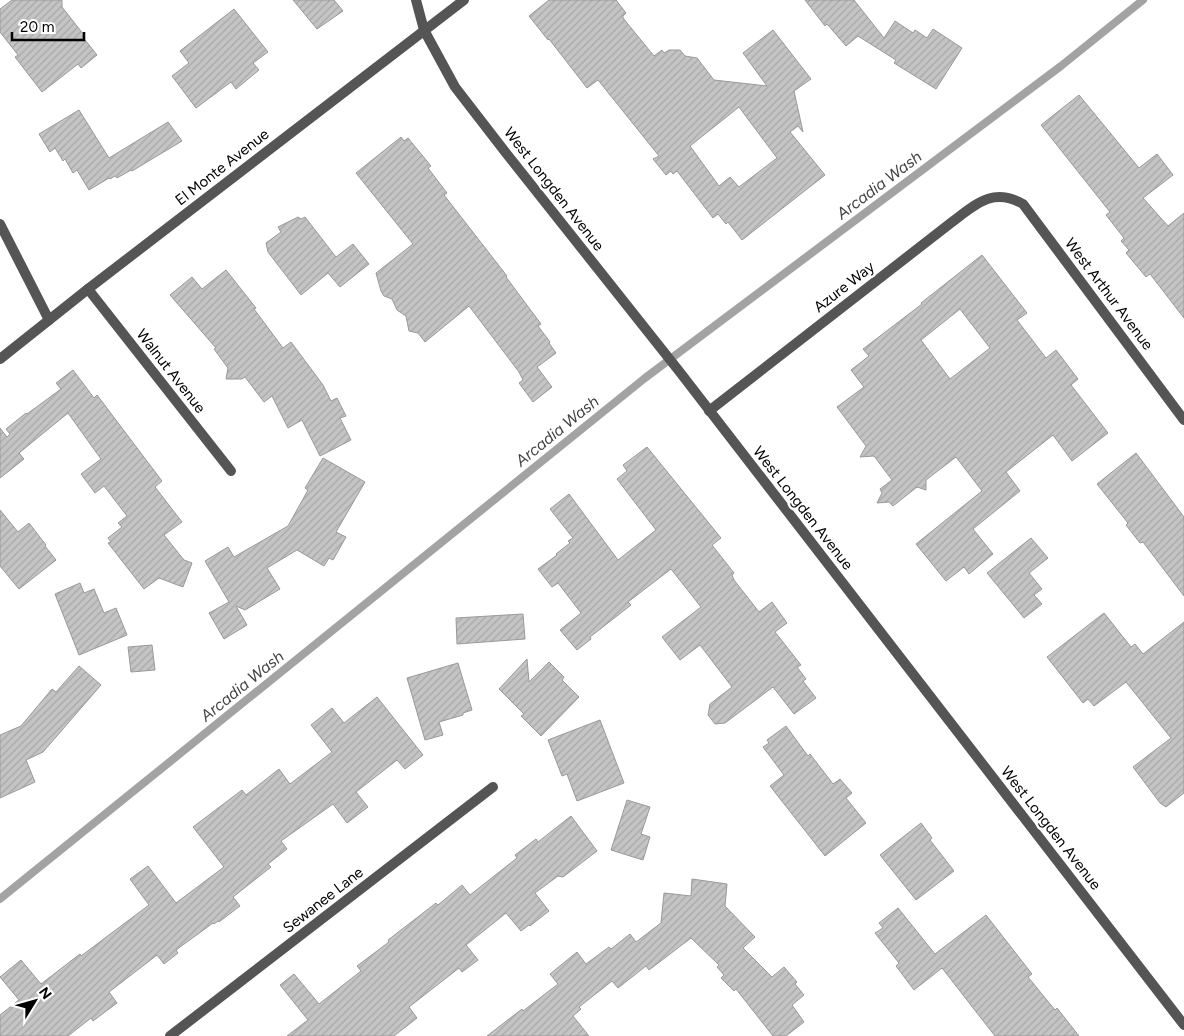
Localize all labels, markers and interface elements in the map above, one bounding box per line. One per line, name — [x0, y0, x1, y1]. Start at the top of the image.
scale bar — [12, 10, 85, 42]
text: 20 m — [20, 18, 54, 36]
street label: West Longden Avenue — [500, 124, 608, 254]
street label: El Monte Avenue — [172, 125, 272, 209]
water label: Arcadia Wash — [832, 147, 925, 224]
street label: West Arthur Avenue — [1061, 234, 1157, 354]
street label: Azure Way — [810, 258, 878, 316]
street label: Walnut Avenue — [133, 325, 209, 417]
water label: Arcadia Wash — [511, 392, 602, 471]
street label: West Longden Avenue — [749, 443, 857, 573]
water label: Arcadia Wash — [196, 647, 287, 726]
street label: West Longden Avenue — [997, 763, 1105, 893]
street label: Sewanee Lane — [279, 863, 367, 937]
north arrow — [10, 976, 60, 1026]
text: N — [35, 984, 55, 1003]

